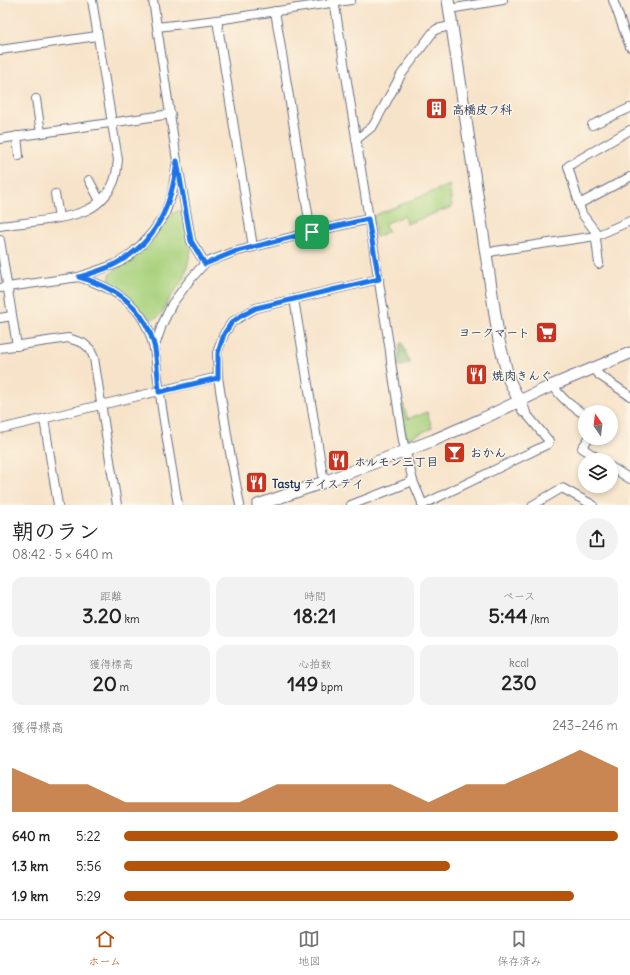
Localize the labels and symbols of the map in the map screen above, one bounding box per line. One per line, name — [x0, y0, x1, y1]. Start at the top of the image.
building icon: 高橋皮フ科 — [423, 96, 449, 122]
place label: 高橋皮フ科 — [452, 102, 512, 117]
pin — [295, 215, 329, 249]
supermarket icon: ヨークマート — [533, 319, 559, 345]
place label: ヨークマート — [459, 325, 530, 340]
restaurant icon: 焼肉きんぐ — [463, 362, 489, 388]
place label: 焼肉きんぐ — [492, 368, 552, 383]
north arrow — [578, 405, 618, 445]
bar icon: おかん — [441, 439, 467, 465]
place label: おかん — [470, 445, 506, 460]
restaurant icon: ホルモン三丁目 — [325, 448, 351, 474]
place label: ホルモン三丁目 — [354, 454, 438, 469]
restaurant icon: Tasty テイステイ — [243, 470, 269, 496]
place label: Tasty テイステイ — [272, 476, 364, 492]

